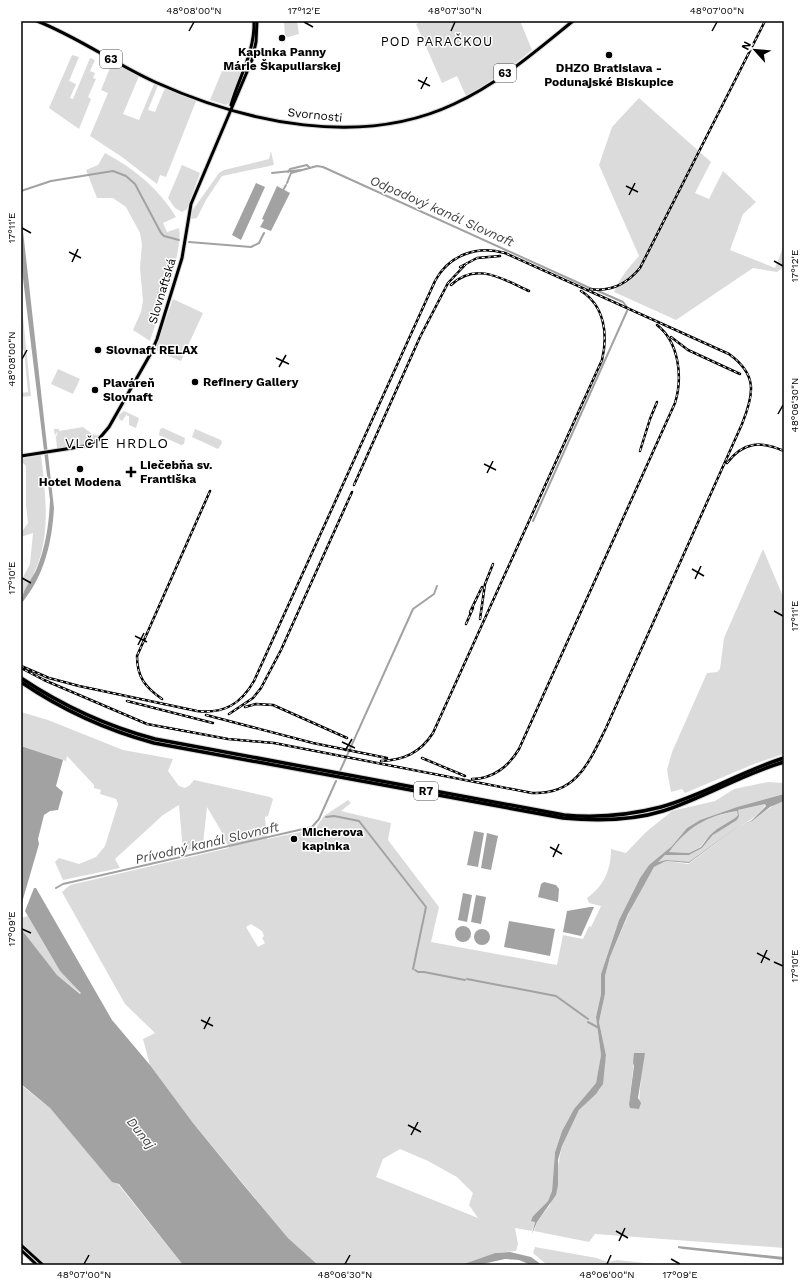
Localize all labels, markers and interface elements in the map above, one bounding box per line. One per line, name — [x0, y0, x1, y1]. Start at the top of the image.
text: 48°08'00"N — [166, 5, 222, 16]
text: 17°12'E — [288, 5, 320, 16]
text: 48°07'30"N — [428, 5, 482, 16]
text: 48°07'00"N — [690, 5, 744, 16]
north arrow — [735, 30, 775, 70]
marker: Kaplnka Panny Márie Škapuliarskej — [277, 33, 287, 43]
district label: POD PARAČKOU — [381, 33, 493, 49]
text: N — [739, 39, 754, 52]
place label: Kaplnka Panny Márie Škapuliarskej — [223, 45, 341, 73]
road number: 63 — [100, 50, 122, 68]
marker: DHZO Bratislava - Podunajské Biskupice — [604, 50, 614, 60]
place label: DHZO Bratislava - Podunajské Biskupice — [544, 61, 674, 89]
road number: 63 — [494, 64, 516, 82]
street label: Svornosti — [287, 105, 343, 125]
water label: Odpadový kanál Slovnaft — [368, 172, 517, 250]
text: 17°11'E — [6, 213, 17, 243]
text: 17°12'E — [789, 250, 800, 282]
street label: Slovnaftská — [145, 256, 179, 326]
text: 48°08'00"N — [6, 331, 17, 387]
place label: Slovnaft RELAX — [106, 343, 198, 357]
marker: Slovnaft RELAX — [93, 345, 103, 355]
place label: Refinery Gallery — [203, 375, 299, 389]
place label: Plaváreň Slovnaft — [103, 376, 155, 404]
marker: Refinery Gallery — [190, 377, 200, 387]
text: 48°06'30"N — [789, 378, 800, 432]
marker: Plaváreň Slovnaft — [90, 385, 100, 395]
district label: VLČIE HRDLO — [65, 435, 169, 451]
place label: Liečebňa sv. Františka — [140, 458, 212, 486]
marker: Hotel Modena — [75, 464, 85, 474]
marker: Liečebňa sv. Františka — [125, 466, 137, 478]
place label: Hotel Modena — [39, 475, 121, 489]
text: 17°10'E — [6, 562, 17, 594]
text: 17°11'E — [789, 601, 800, 631]
road number: R7 — [414, 782, 438, 800]
water label: Prívodný kanál Slovnaft — [134, 819, 281, 867]
place label: Micherova kaplnka — [302, 825, 363, 853]
marker: Micherova kaplnka — [289, 834, 299, 844]
text: 17°09'E — [6, 911, 17, 947]
text: 17°10'E — [789, 950, 800, 982]
water label: Dunaj — [124, 1114, 159, 1152]
text: 48°07'00"N — [57, 1269, 111, 1280]
text: 48°06'30"N — [318, 1269, 372, 1280]
text: 48°06'00"N — [579, 1269, 635, 1280]
text: 17°09'E — [662, 1269, 698, 1280]

